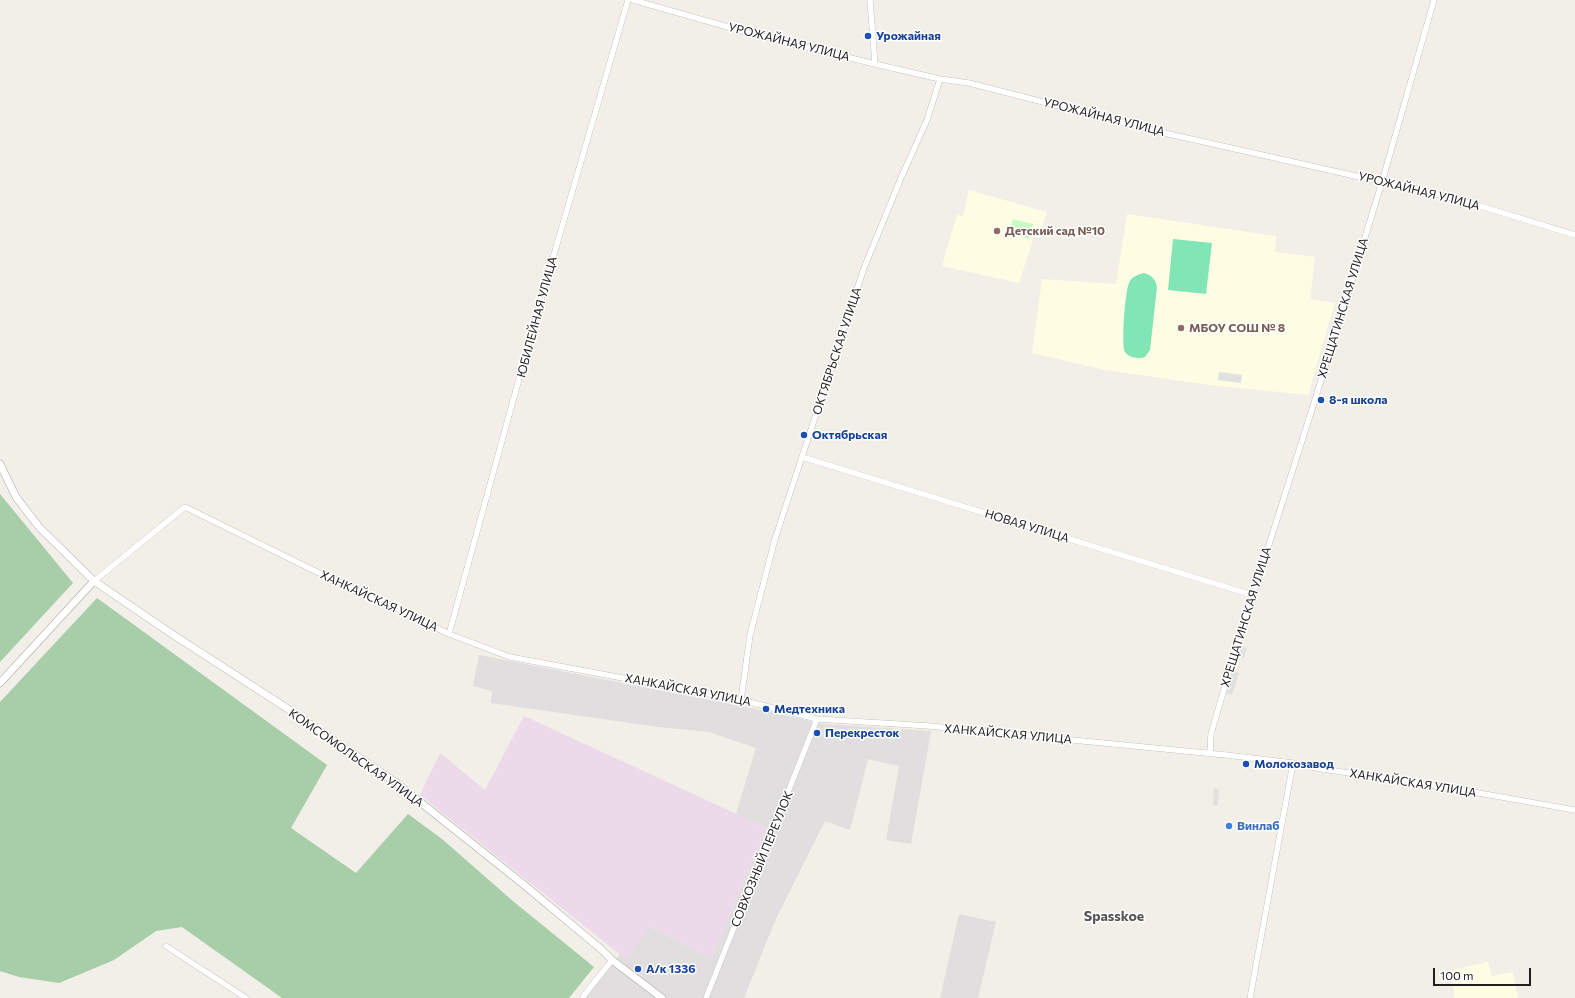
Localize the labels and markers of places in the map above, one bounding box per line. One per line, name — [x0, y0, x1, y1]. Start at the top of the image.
place label: Урожайная — [876, 29, 941, 43]
marker: Урожайная — [863, 31, 873, 41]
place label: Детский сад №10 — [1005, 224, 1105, 238]
marker: Детский сад №10 — [992, 226, 1002, 236]
place label: МБОУ СОШ № 8 — [1189, 321, 1285, 335]
marker: МБОУ СОШ № 8 — [1176, 323, 1186, 333]
place label: 8-я школа — [1329, 393, 1388, 407]
marker: 8-я школа — [1316, 395, 1326, 405]
place label: Октябрьская — [812, 428, 887, 442]
marker: Октябрьская — [799, 430, 809, 440]
place label: Медтехника — [774, 702, 845, 716]
marker: Медтехника — [761, 704, 771, 714]
place label: Перекресток — [825, 726, 899, 740]
marker: Перекресток — [812, 728, 822, 738]
place label: Молокозавод — [1254, 757, 1334, 771]
marker: Молокозавод — [1241, 759, 1251, 769]
place label: Винлаб — [1237, 819, 1280, 833]
marker: Винлаб — [1224, 821, 1234, 831]
place label: А/к 1336 — [646, 962, 696, 976]
marker: А/к 1336 — [633, 964, 643, 974]

